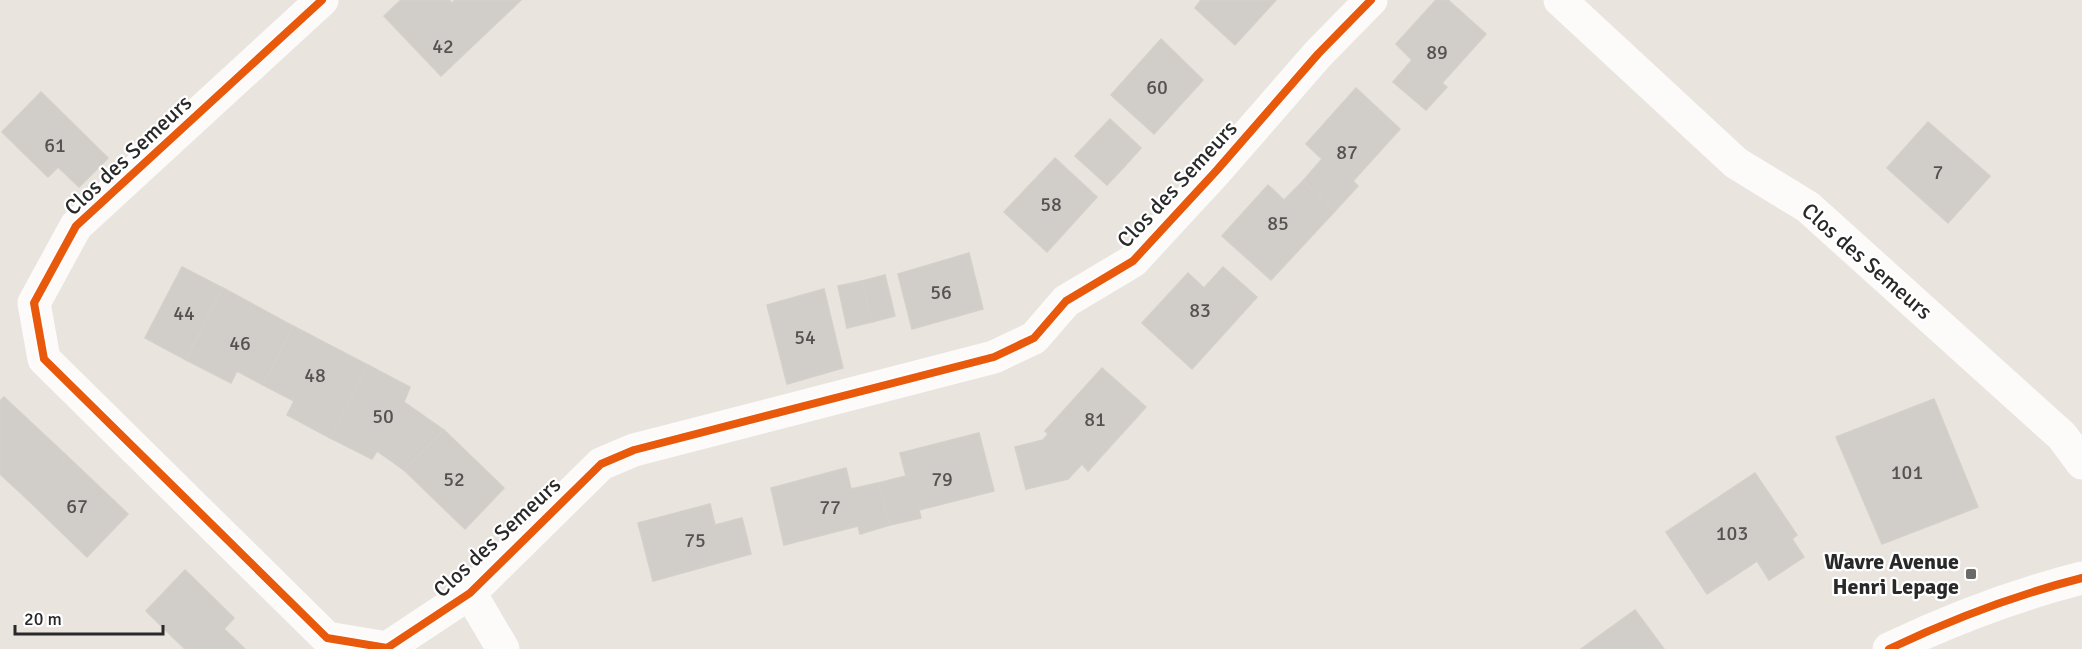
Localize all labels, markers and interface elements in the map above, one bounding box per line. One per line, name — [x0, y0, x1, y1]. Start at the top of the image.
house number: 42 — [432, 34, 454, 59]
house number: 89 — [1426, 40, 1448, 65]
house number: 60 — [1146, 75, 1168, 100]
street label: Clos des Semeurs — [59, 89, 197, 221]
street label: Clos des Semeurs — [1111, 115, 1243, 253]
house number: 61 — [44, 133, 66, 158]
house number: 87 — [1336, 140, 1358, 165]
house number: 7 — [1933, 160, 1943, 185]
house number: 58 — [1040, 192, 1062, 217]
street label: Clos des Semeurs — [1796, 197, 1938, 325]
house number: 85 — [1267, 211, 1289, 236]
house number: 56 — [930, 280, 952, 305]
house number: 83 — [1189, 298, 1211, 323]
house number: 44 — [173, 301, 195, 326]
house number: 54 — [794, 325, 816, 350]
house number: 46 — [229, 331, 251, 356]
house number: 48 — [304, 363, 326, 388]
house number: 50 — [372, 404, 394, 429]
house number: 81 — [1084, 407, 1106, 432]
house number: 101 — [1891, 460, 1923, 485]
house number: 52 — [443, 467, 465, 492]
house number: 79 — [931, 467, 953, 492]
street label: Clos des Semeurs — [428, 471, 566, 603]
house number: 67 — [66, 494, 88, 519]
house number: 77 — [819, 495, 841, 520]
house number: 103 — [1716, 521, 1748, 546]
house number: 75 — [684, 528, 706, 553]
place label: Wavre Avenue Henri Lepage — [1824, 548, 1959, 600]
marker: Wavre Avenue Henri Lepage — [1964, 567, 1978, 581]
scale bar — [15, 598, 164, 636]
text: 20 m — [24, 608, 62, 630]

